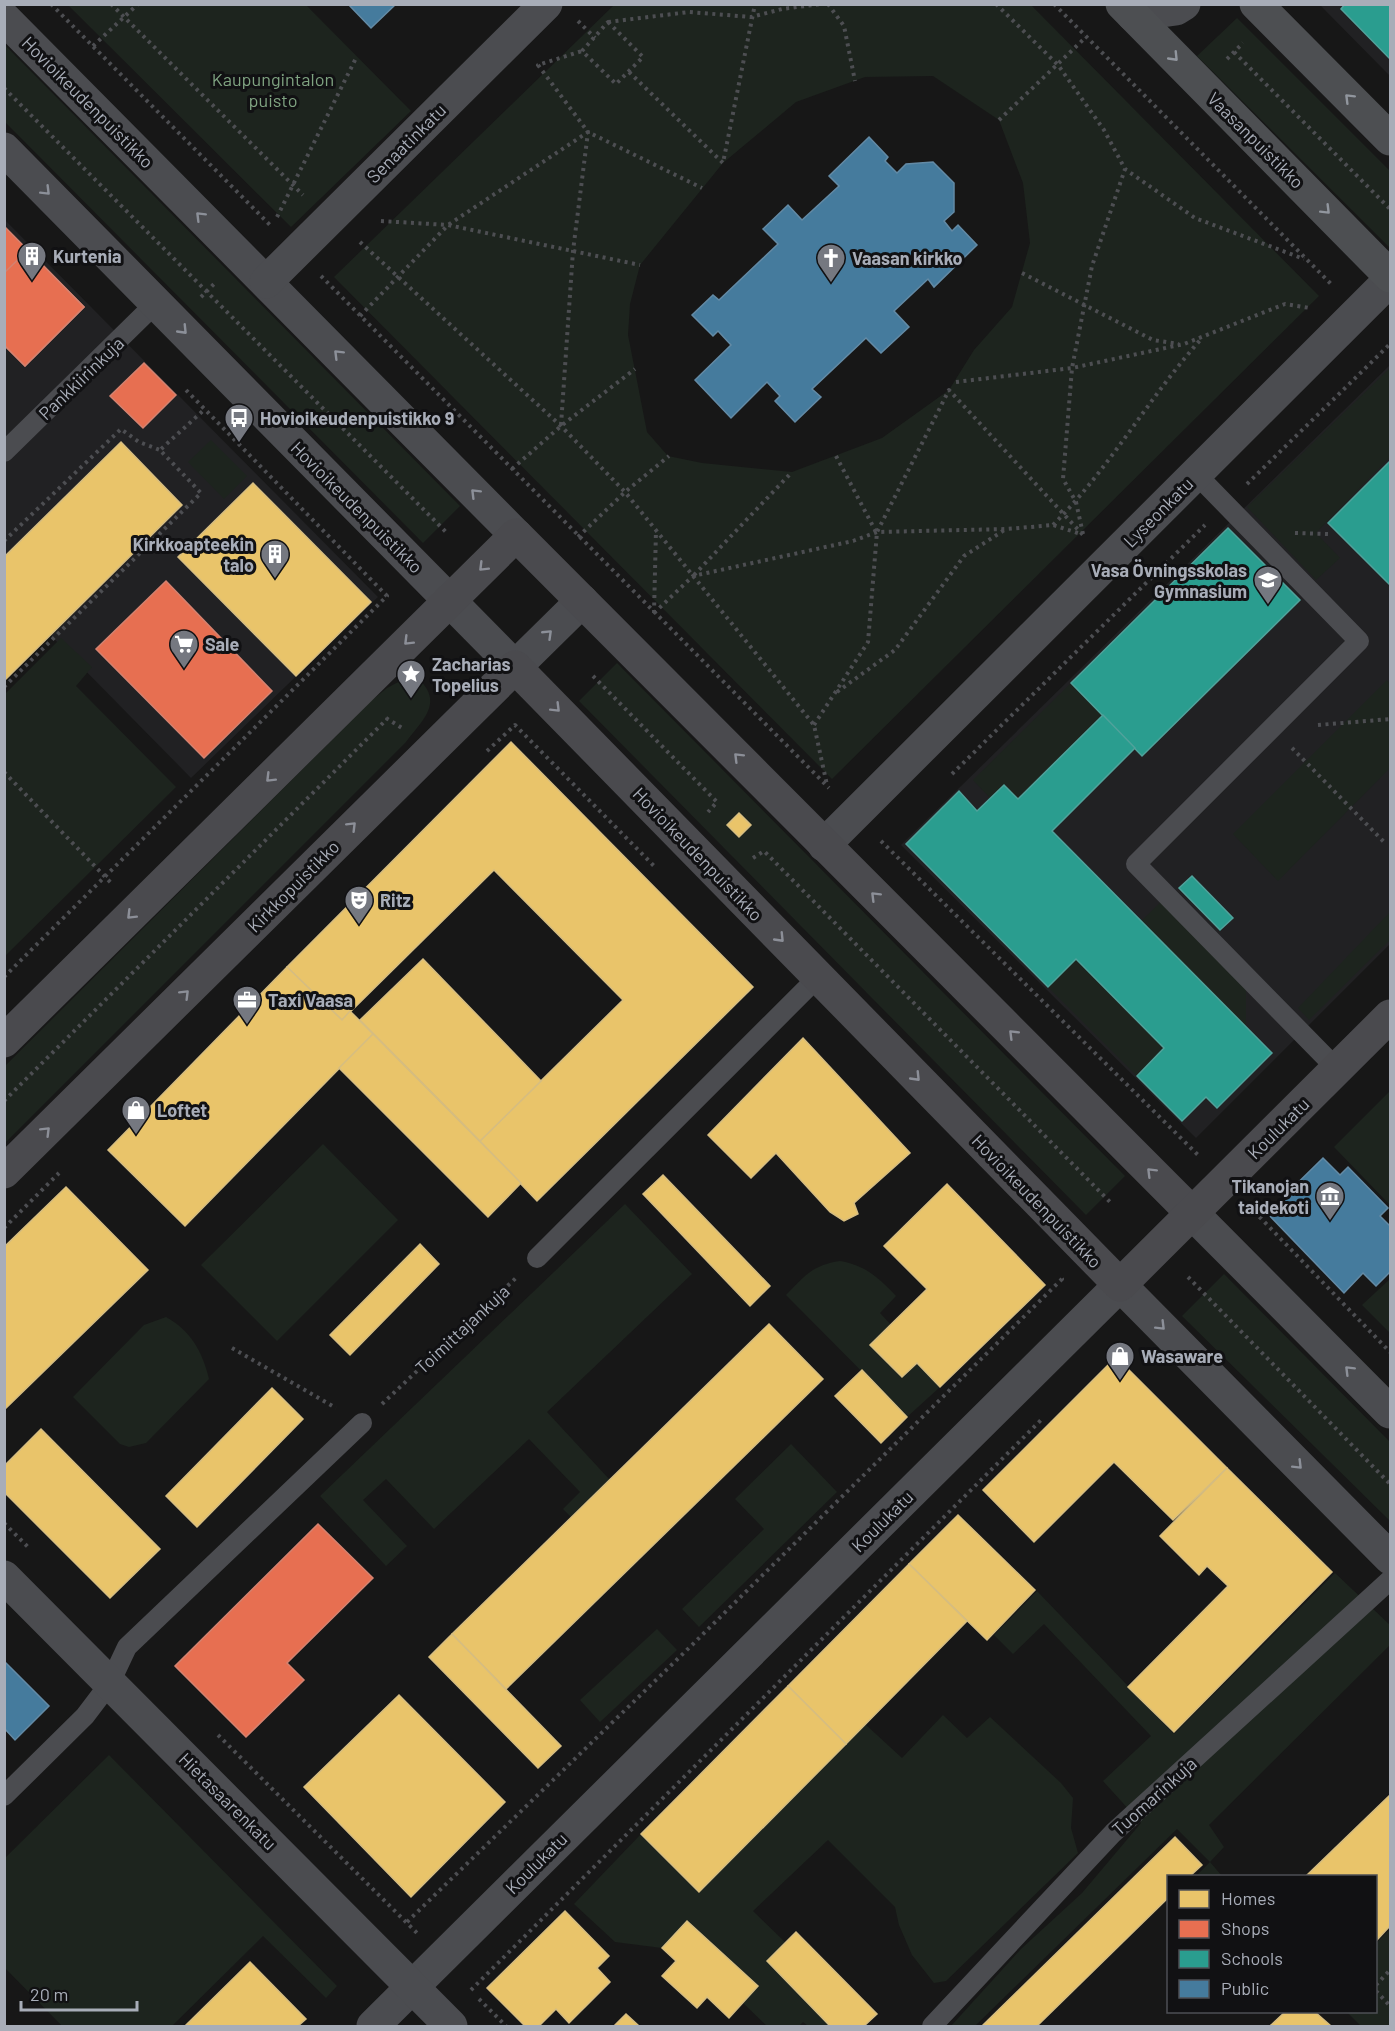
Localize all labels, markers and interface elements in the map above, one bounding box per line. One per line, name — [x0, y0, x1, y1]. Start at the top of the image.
street label: Hovioikeudenpuistikko — [18, 32, 158, 172]
one-way arrow — [1166, 49, 1177, 60]
park label: Kaupungintalon puisto — [212, 68, 334, 111]
street label: Vaasanpuistikko — [1203, 87, 1309, 193]
one-way arrow — [1346, 94, 1356, 105]
street label: Senaatinkatu — [362, 99, 450, 187]
one-way arrow — [38, 184, 49, 195]
one-way arrow — [1318, 203, 1329, 214]
one-way arrow — [197, 212, 208, 223]
building icon: Kurtenia — [16, 240, 48, 282]
church icon: Vaasan kirkko — [815, 242, 847, 284]
place label: Kurtenia — [53, 245, 122, 267]
place label: Vaasan kirkko — [852, 247, 963, 269]
one-way arrow — [175, 322, 186, 333]
street label: Pankkiirinkuja — [34, 332, 128, 424]
one-way arrow — [334, 351, 345, 362]
bus stop icon: Hovioikeudenpuistikko 9 — [223, 402, 255, 444]
place label: Hovioikeudenpuistikko 9 — [260, 407, 454, 429]
street label: Hovioikeudenpuistikko — [287, 437, 427, 577]
street label: Lyseonkatu — [1119, 473, 1197, 551]
one-way arrow — [471, 489, 482, 499]
place label: Kirkkoapteekin talo — [133, 533, 254, 576]
building icon: Kirkkoapteekin talo — [259, 538, 291, 580]
place label: Vasa Övningsskolas Gymnasium — [1091, 559, 1247, 602]
one-way arrow — [479, 560, 490, 571]
school or university icon: Vasa Övningsskolas Gymnasium — [1252, 564, 1284, 606]
supermarket icon: Sale — [168, 628, 200, 670]
one-way arrow — [541, 630, 552, 641]
place label: Sale — [205, 633, 239, 655]
one-way arrow — [405, 634, 415, 645]
place label: Zacharias Topelius — [432, 653, 511, 696]
place icon: Zacharias Topelius — [395, 658, 427, 700]
one-way arrow — [548, 701, 559, 712]
one-way arrow — [734, 754, 745, 765]
one-way arrow — [266, 771, 277, 782]
street label: Hovioikeudenpuistikko — [629, 783, 767, 925]
one-way arrow — [345, 823, 356, 834]
street label: Kirkkopuistikko — [242, 835, 344, 937]
theatre icon: Ritz — [343, 884, 375, 926]
place label: Ritz — [380, 889, 411, 911]
one-way arrow — [872, 892, 883, 903]
one-way arrow — [128, 908, 139, 919]
one-way arrow — [773, 931, 784, 941]
office icon: Taxi Vaasa — [231, 984, 263, 1026]
place label: Taxi Vaasa — [268, 989, 353, 1011]
one-way arrow — [178, 991, 189, 1002]
one-way arrow — [1009, 1030, 1020, 1040]
one-way arrow — [909, 1070, 920, 1081]
street label: Koulukatu — [1243, 1093, 1313, 1163]
shop icon: Loftet — [120, 1094, 152, 1136]
place label: Loftet — [157, 1099, 207, 1121]
one-way arrow — [40, 1127, 50, 1138]
street label: Hovioikeudenpuistikko — [968, 1130, 1106, 1272]
one-way arrow — [1147, 1168, 1158, 1179]
place label: Tikanojan taidekoti — [1232, 1175, 1309, 1218]
museum icon: Tikanojan taidekoti — [1314, 1180, 1346, 1222]
street label: Toimittajankuja — [410, 1280, 514, 1378]
one-way arrow — [1154, 1320, 1165, 1330]
shop icon: Wasaware — [1104, 1340, 1136, 1382]
place label: Wasaware — [1141, 1345, 1223, 1367]
one-way arrow — [1346, 1367, 1357, 1378]
one-way arrow — [1291, 1457, 1302, 1468]
street label: Koulukatu — [847, 1486, 917, 1556]
street label: Hietasaarenkatu — [175, 1748, 281, 1854]
street label: Tuomarinkuja — [1107, 1752, 1201, 1840]
street label: Koulukatu — [501, 1828, 571, 1898]
legend — [1167, 1875, 1377, 2013]
text: Homes — [1221, 1887, 1275, 1909]
text: Shops — [1221, 1917, 1270, 1939]
text: Schools — [1221, 1947, 1283, 1969]
scale bar — [21, 1974, 136, 2012]
text: Public — [1221, 1977, 1269, 1999]
text: 20 m — [30, 1983, 68, 2005]

